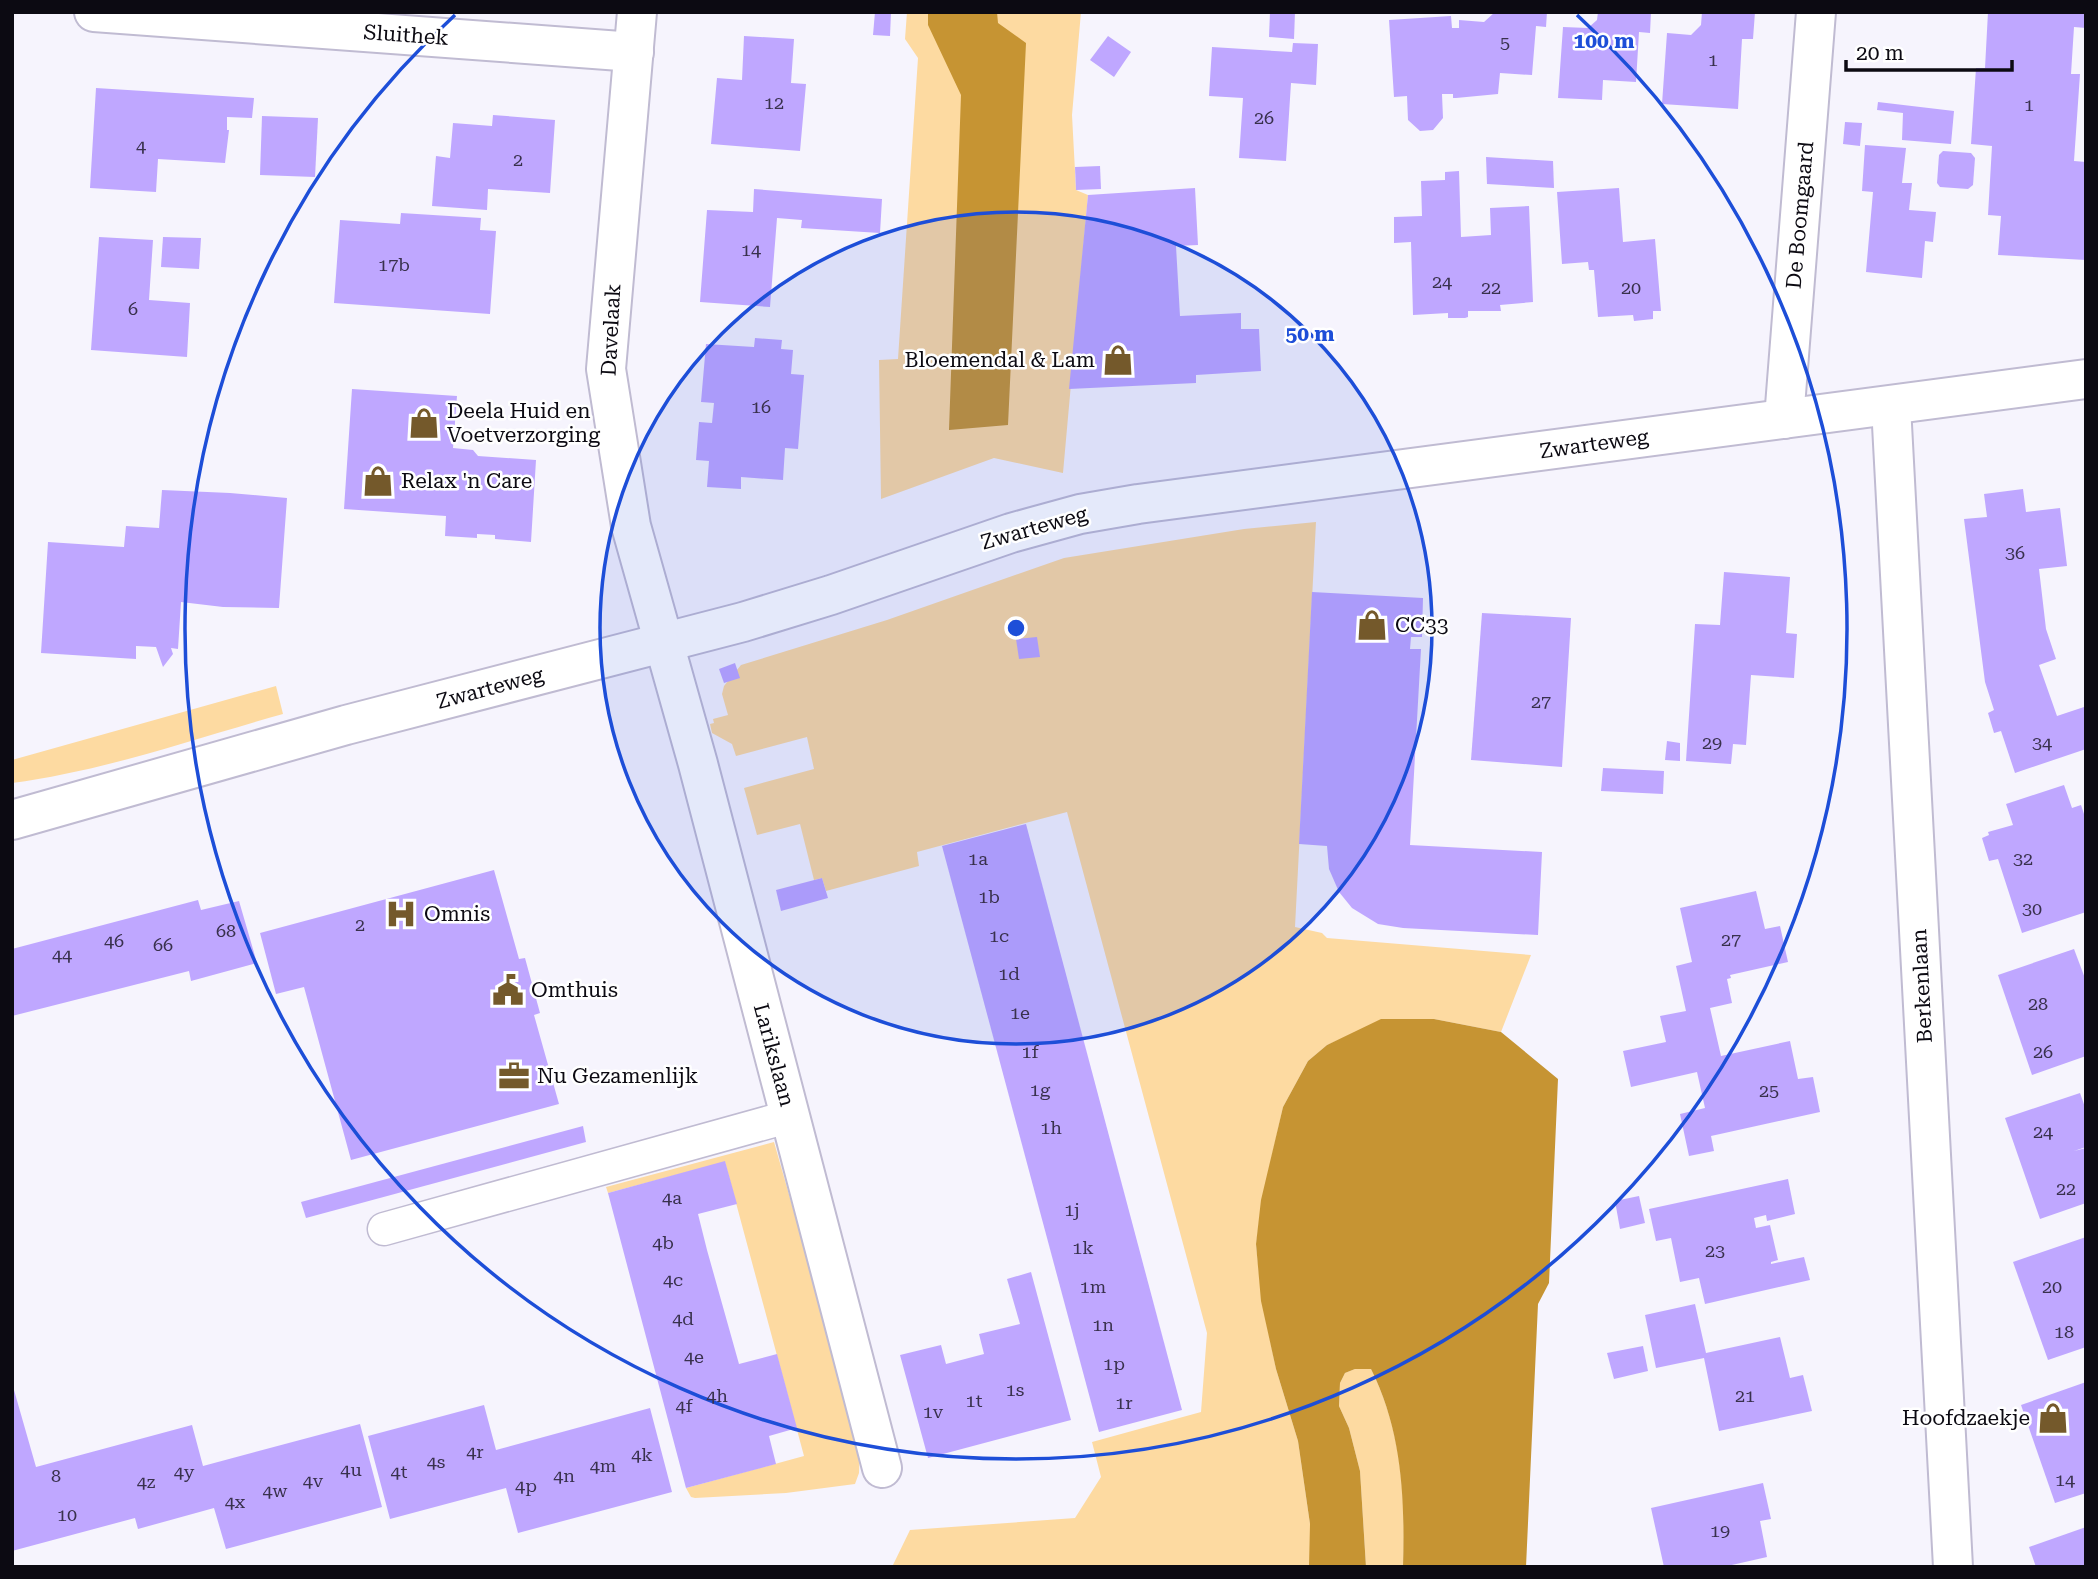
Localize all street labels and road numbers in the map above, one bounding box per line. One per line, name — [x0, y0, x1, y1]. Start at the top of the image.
street label: Sluithek — [363, 20, 449, 50]
street label: De Boomgaard — [1782, 140, 1818, 290]
street label: Davelaak — [597, 283, 625, 377]
street label: Zwarteweg — [1538, 424, 1650, 464]
street label: Zwarteweg — [978, 501, 1090, 555]
street label: Zwarteweg — [434, 662, 546, 714]
street label: Berkenlaan — [1907, 928, 1937, 1044]
street label: Larikslaan — [749, 1001, 799, 1110]

